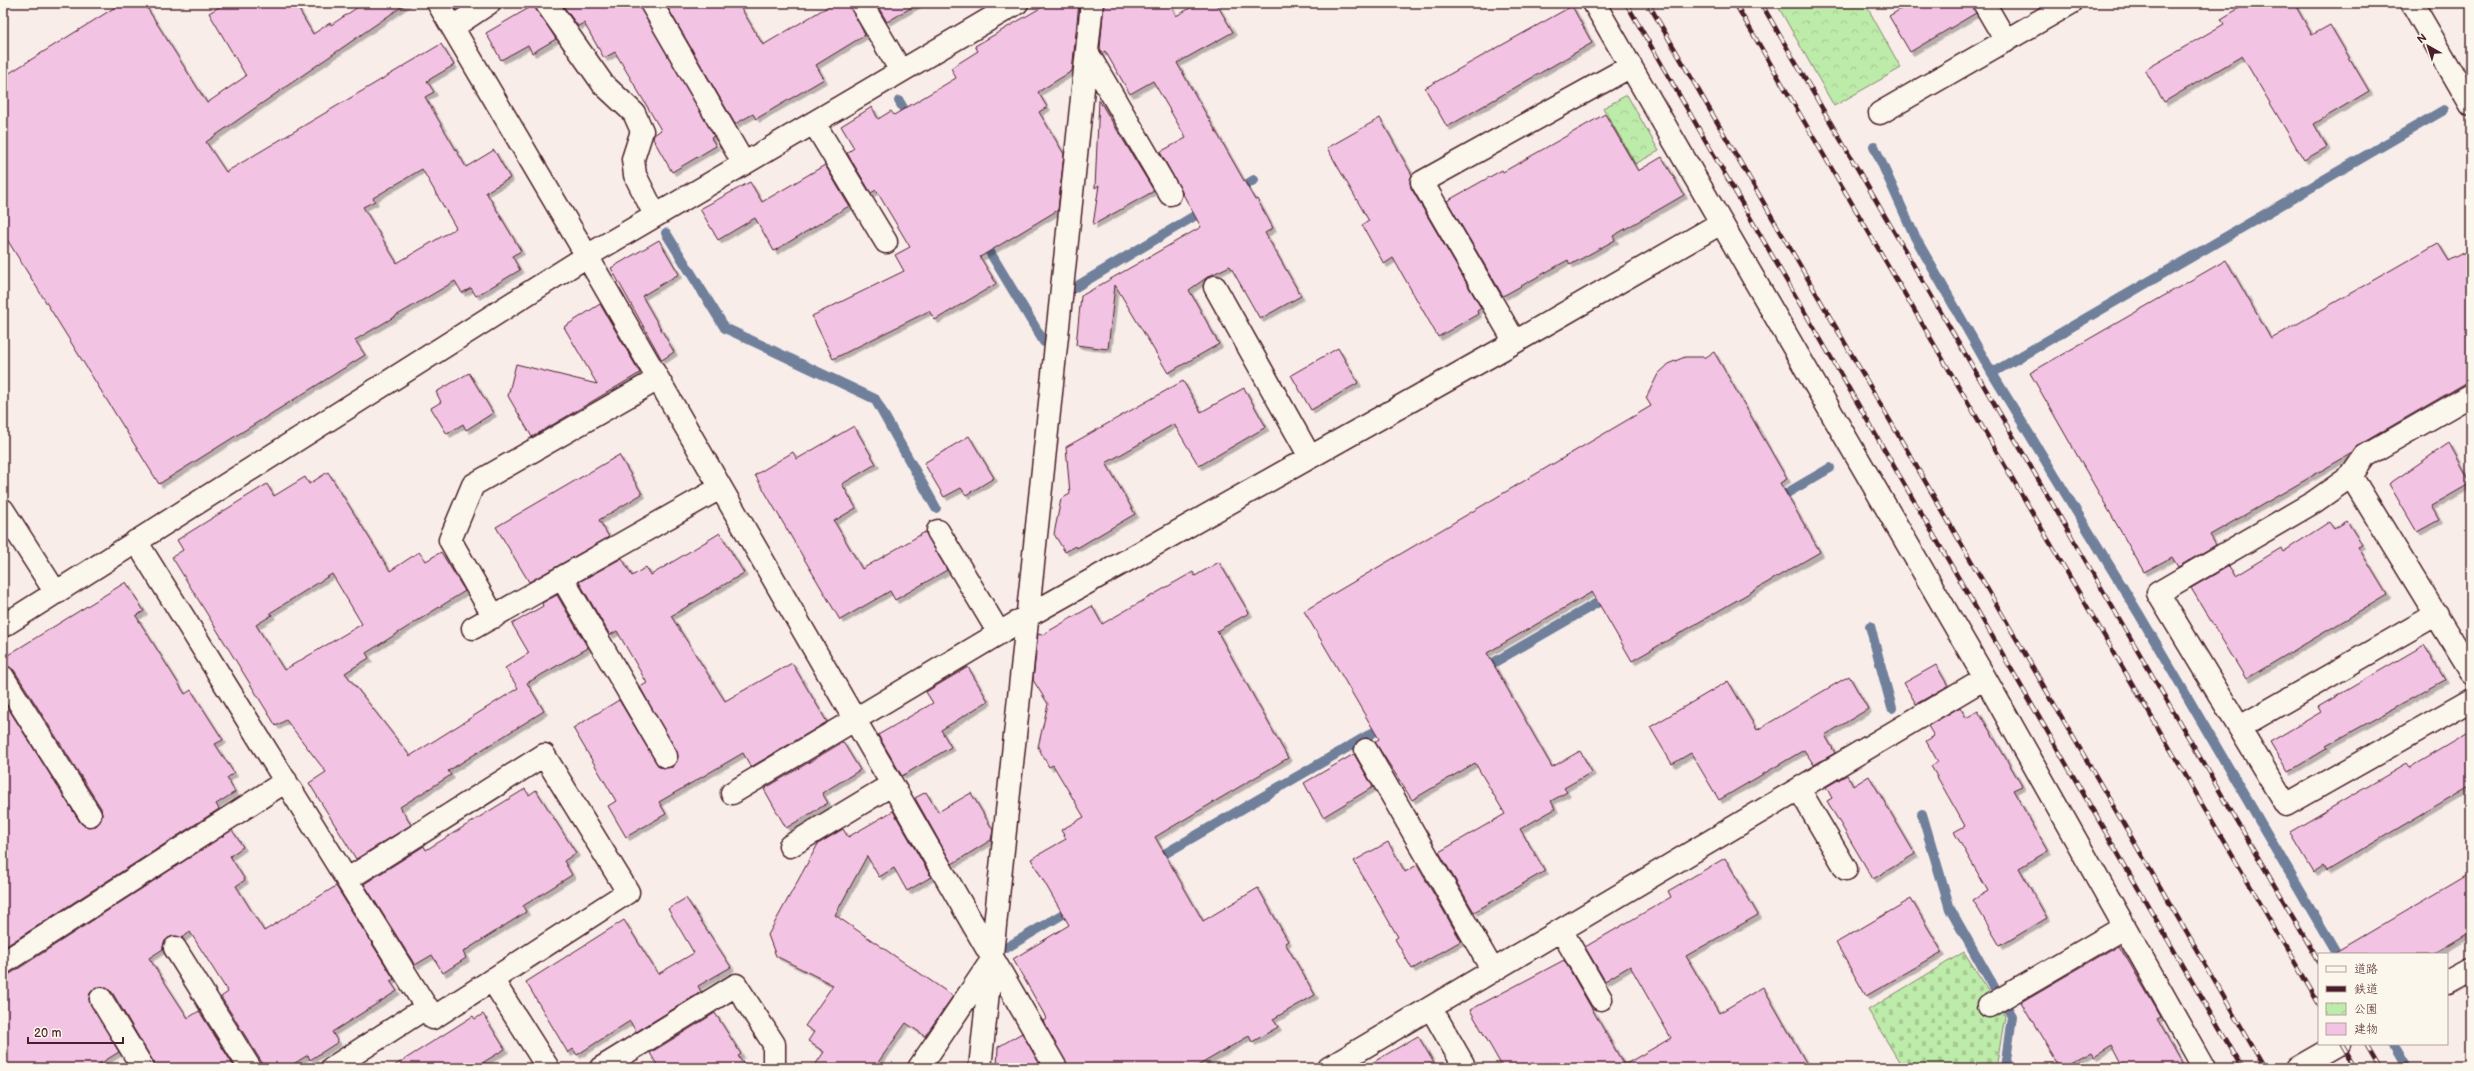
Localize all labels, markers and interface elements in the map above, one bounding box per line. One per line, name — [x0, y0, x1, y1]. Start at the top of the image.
north arrow — [2408, 26, 2448, 66]
text: N — [2415, 31, 2429, 46]
legend — [2318, 953, 2448, 1045]
text: 道路 — [2354, 962, 2378, 977]
text: 鉄道 — [2354, 982, 2378, 997]
text: 公園 — [2354, 1002, 2378, 1017]
scale bar — [28, 1019, 123, 1045]
text: 建物 — [2354, 1022, 2378, 1037]
text: 20 m — [34, 1026, 61, 1041]

